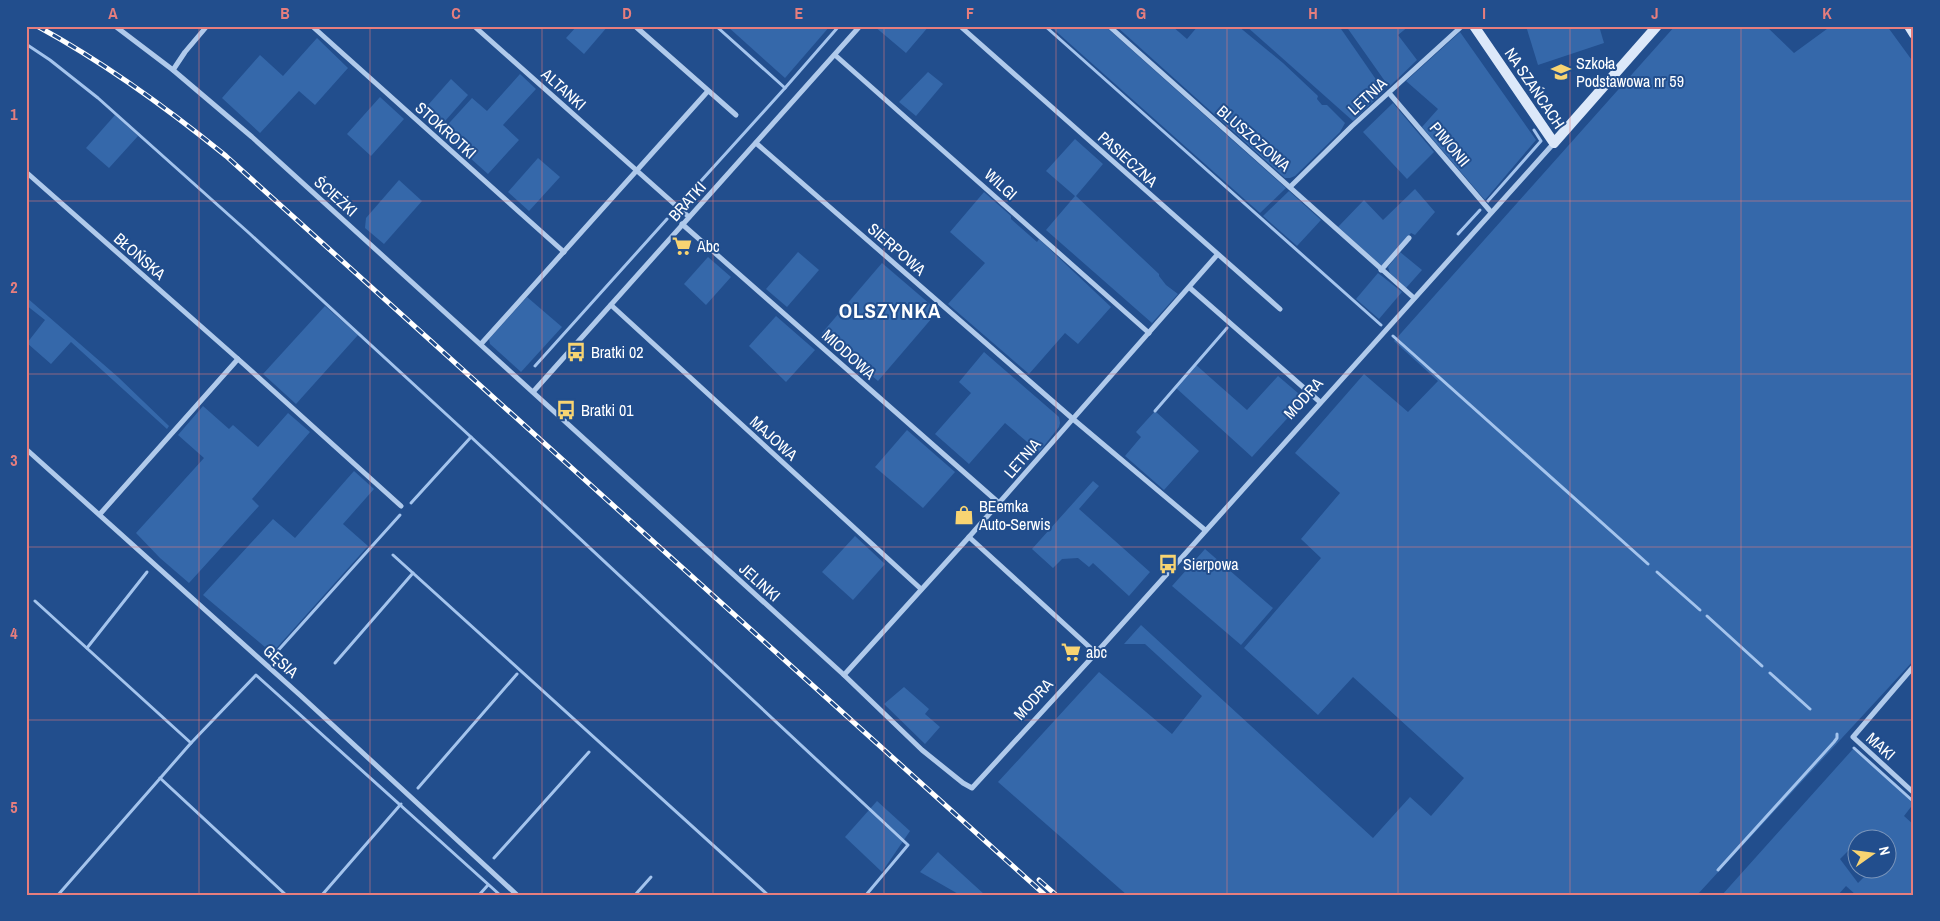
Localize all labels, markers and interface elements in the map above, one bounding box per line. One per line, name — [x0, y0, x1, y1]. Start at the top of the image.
text: A — [108, 2, 118, 24]
text: B — [280, 2, 290, 24]
text: C — [451, 2, 461, 24]
text: D — [622, 2, 632, 24]
text: E — [795, 2, 804, 24]
text: F — [966, 2, 974, 24]
text: G — [1136, 2, 1146, 24]
text: H — [1308, 2, 1318, 24]
text: I — [1482, 2, 1486, 24]
text: J — [1651, 2, 1659, 24]
text: K — [1822, 2, 1832, 24]
street label: NA SZAŃCACH — [1500, 43, 1570, 133]
place label: Szkoła Podstawowa nr 59 — [1576, 52, 1684, 92]
school or university icon: Szkoła Podstawowa nr 59 — [1550, 61, 1572, 83]
street label: ALTANKI — [536, 62, 591, 115]
street label: LETNIA — [1343, 72, 1391, 120]
street label: STOKROTKI — [411, 97, 481, 163]
street label: BLUSZCZOWA — [1213, 100, 1296, 176]
text: 1 — [10, 103, 18, 125]
street label: PIWONII — [1425, 117, 1475, 171]
street label: PASIECZNA — [1093, 126, 1163, 192]
street label: WILGI — [980, 163, 1022, 205]
street label: ŚCIEŻKI — [310, 171, 362, 221]
street label: BRATKI — [663, 176, 711, 226]
street label: SIERPOWA — [863, 218, 931, 281]
street label: BŁOŃSKA — [109, 227, 171, 285]
supermarket icon: Abc — [671, 235, 693, 257]
place label: Abc — [696, 235, 720, 257]
text: 2 — [10, 276, 18, 298]
district label: OLSZYNKA — [839, 296, 941, 325]
street label: MIODOWA — [817, 324, 881, 384]
bus stop icon: Bratki 02 — [565, 341, 587, 363]
place label: Bratki 02 — [591, 341, 644, 363]
street label: MODRA — [1278, 372, 1328, 424]
bus stop icon: Bratki 01 — [555, 399, 577, 421]
place label: Bratki 01 — [581, 399, 634, 421]
street label: MAJOWA — [745, 411, 803, 465]
street label: LETNIA — [999, 433, 1046, 483]
text: 3 — [10, 449, 18, 471]
place label: BEemka Auto-Serwis — [978, 495, 1050, 535]
shop icon: BEemka Auto-Serwis — [953, 504, 975, 526]
bus stop icon: Sierpowa — [1157, 553, 1179, 575]
place label: Sierpowa — [1183, 553, 1239, 575]
street label: JELINKI — [735, 558, 785, 606]
text: 4 — [10, 622, 18, 644]
street label: GĘSIA — [259, 639, 303, 683]
supermarket icon: abc — [1060, 641, 1082, 663]
place label: abc — [1086, 641, 1108, 663]
street label: MODRA — [1008, 673, 1058, 725]
street label: MAKI — [1862, 727, 1900, 765]
text: 5 — [10, 796, 18, 818]
north arrow — [1848, 828, 1898, 878]
text: N — [1875, 845, 1894, 857]

